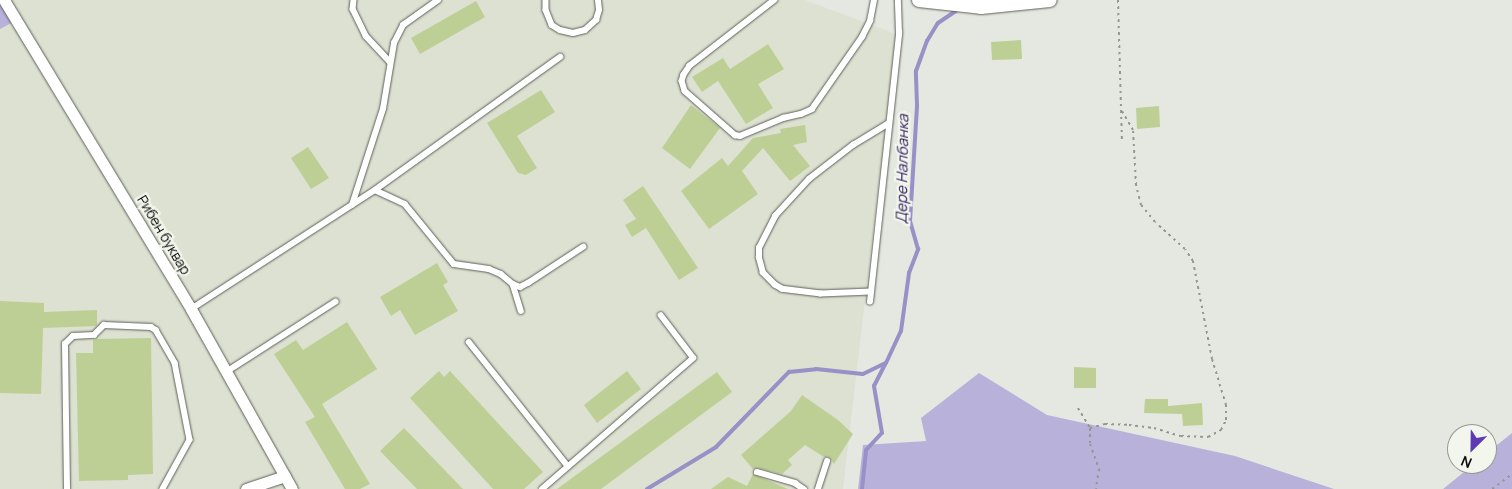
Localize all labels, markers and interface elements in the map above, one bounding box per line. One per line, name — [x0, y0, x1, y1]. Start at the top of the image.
water label: Дере Налбанка — [892, 114, 912, 224]
street label: Рибен буквар — [134, 192, 194, 278]
north arrow — [1447, 424, 1497, 474]
text: N — [1458, 452, 1475, 473]

